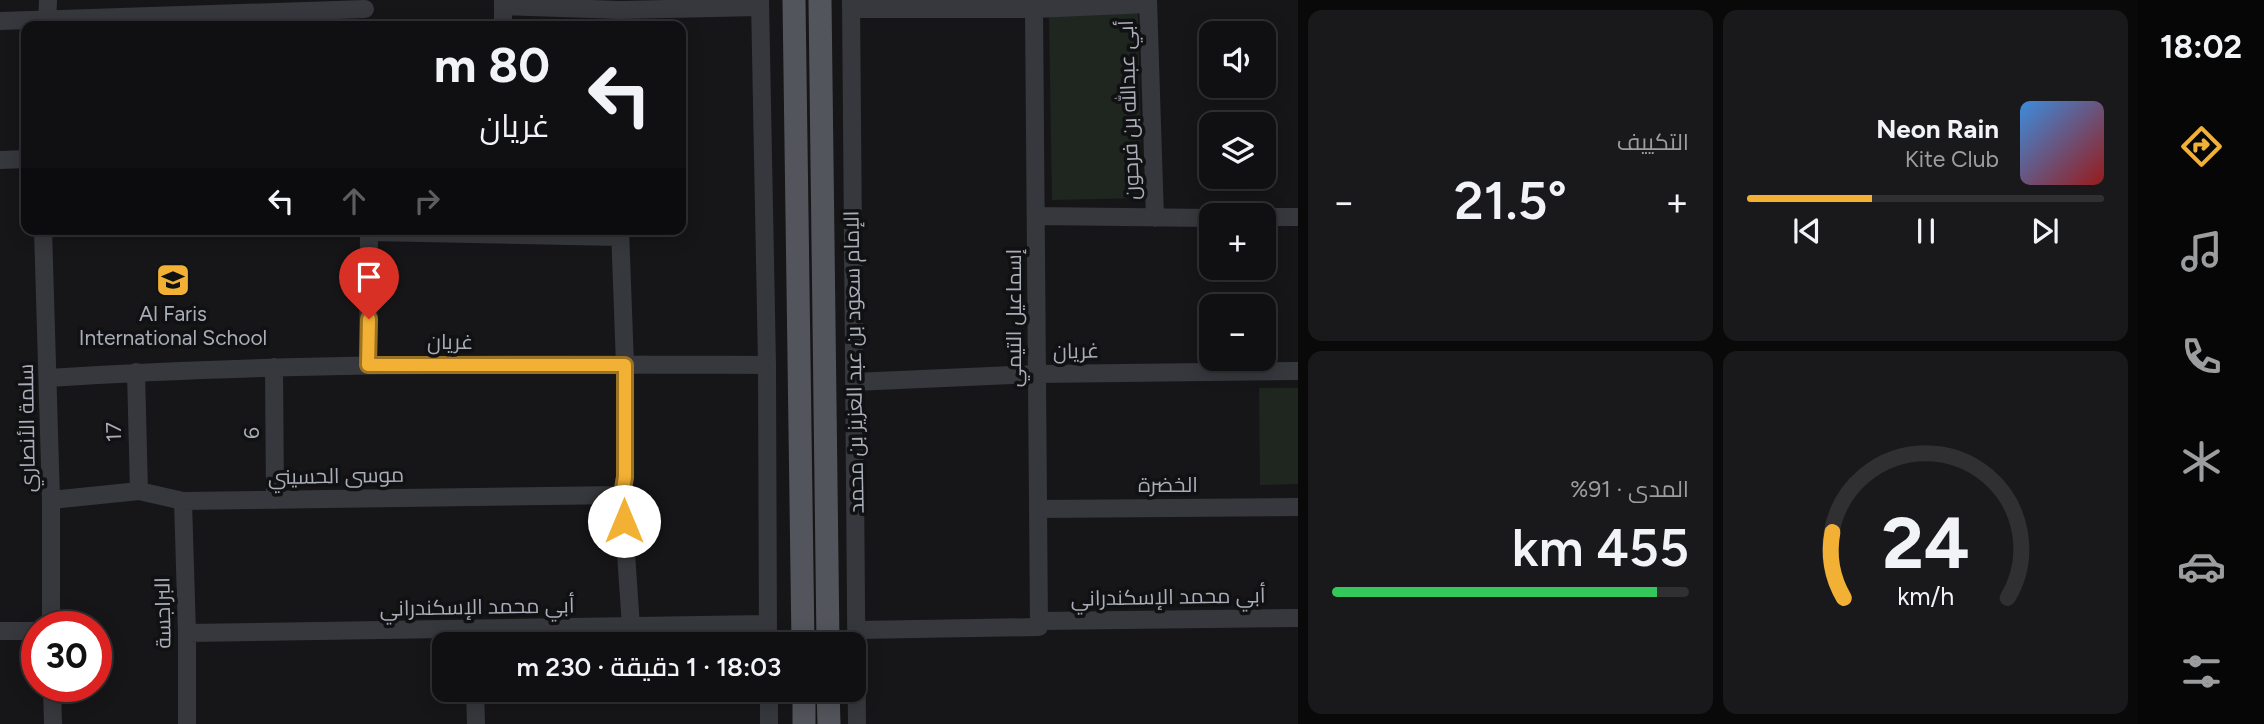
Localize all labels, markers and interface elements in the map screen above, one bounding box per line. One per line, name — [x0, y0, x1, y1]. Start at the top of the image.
street label: أبي عبدالله بن فرحون — [1112, 19, 1148, 200]
map controls — [1199, 21, 1276, 371]
button: sound — [1199, 21, 1276, 98]
text: 18:02 — [2160, 28, 2242, 66]
text: 80 m — [434, 35, 550, 94]
icon: left — [574, 49, 665, 140]
text: غريان — [480, 107, 550, 145]
button: layers — [1199, 112, 1276, 189]
text: Neon Rain — [1876, 113, 1999, 145]
icon: directions — [2177, 122, 2226, 171]
text: التكييف — [1617, 128, 1689, 156]
text: Kite Club — [1905, 145, 1999, 173]
text: 21.5° — [1454, 170, 1567, 232]
text: − — [1332, 179, 1356, 225]
text: + — [1665, 179, 1689, 225]
icon: left — [262, 182, 300, 220]
icon: ahead — [335, 182, 373, 220]
icon: right — [408, 182, 446, 220]
button: + — [1199, 203, 1276, 280]
street label: الإمام سعود بن عبد العزيز بن محمد — [838, 210, 871, 514]
icon: previous — [1788, 212, 1826, 250]
icon: pause — [1907, 212, 1945, 250]
icon: next — [2026, 212, 2064, 250]
icon: music — [2177, 227, 2226, 276]
pin — [339, 247, 399, 319]
street label: إسماعيل التيمي — [1001, 249, 1030, 387]
icon: arrive — [350, 258, 388, 296]
school or university icon: Al Faris International School — [154, 261, 192, 299]
button: − — [1199, 294, 1276, 371]
place label: Al Faris International School — [79, 301, 267, 350]
street label: غريان — [427, 329, 473, 355]
icon: phone — [2177, 332, 2226, 381]
street label: غريان — [1053, 338, 1099, 364]
street label: سلمة الأنصاري — [13, 363, 44, 492]
street label: 17 — [101, 422, 126, 442]
street label: 6 — [239, 427, 264, 439]
icon: climate — [2177, 437, 2226, 486]
street label: موسى الحسيني — [268, 462, 404, 493]
street label: الخضرة — [1138, 472, 1198, 497]
text: المدى · 91% — [1570, 475, 1689, 503]
position arrow — [587, 484, 661, 558]
text: 24 — [1881, 500, 1970, 587]
text: 455 km — [1512, 517, 1689, 579]
icon: car — [2177, 542, 2226, 591]
street label: البراجسة — [149, 577, 176, 649]
text: km/h — [1897, 581, 1954, 611]
street label: أبي محمد الإسكندراني — [1070, 582, 1266, 615]
street label: أبي محمد الإسكندراني — [379, 592, 575, 625]
speed limit sign: 30 — [21, 611, 112, 702]
icon: filters — [2177, 647, 2226, 696]
text: 18:03 · 1 دقيقة · 230 m — [517, 651, 781, 683]

